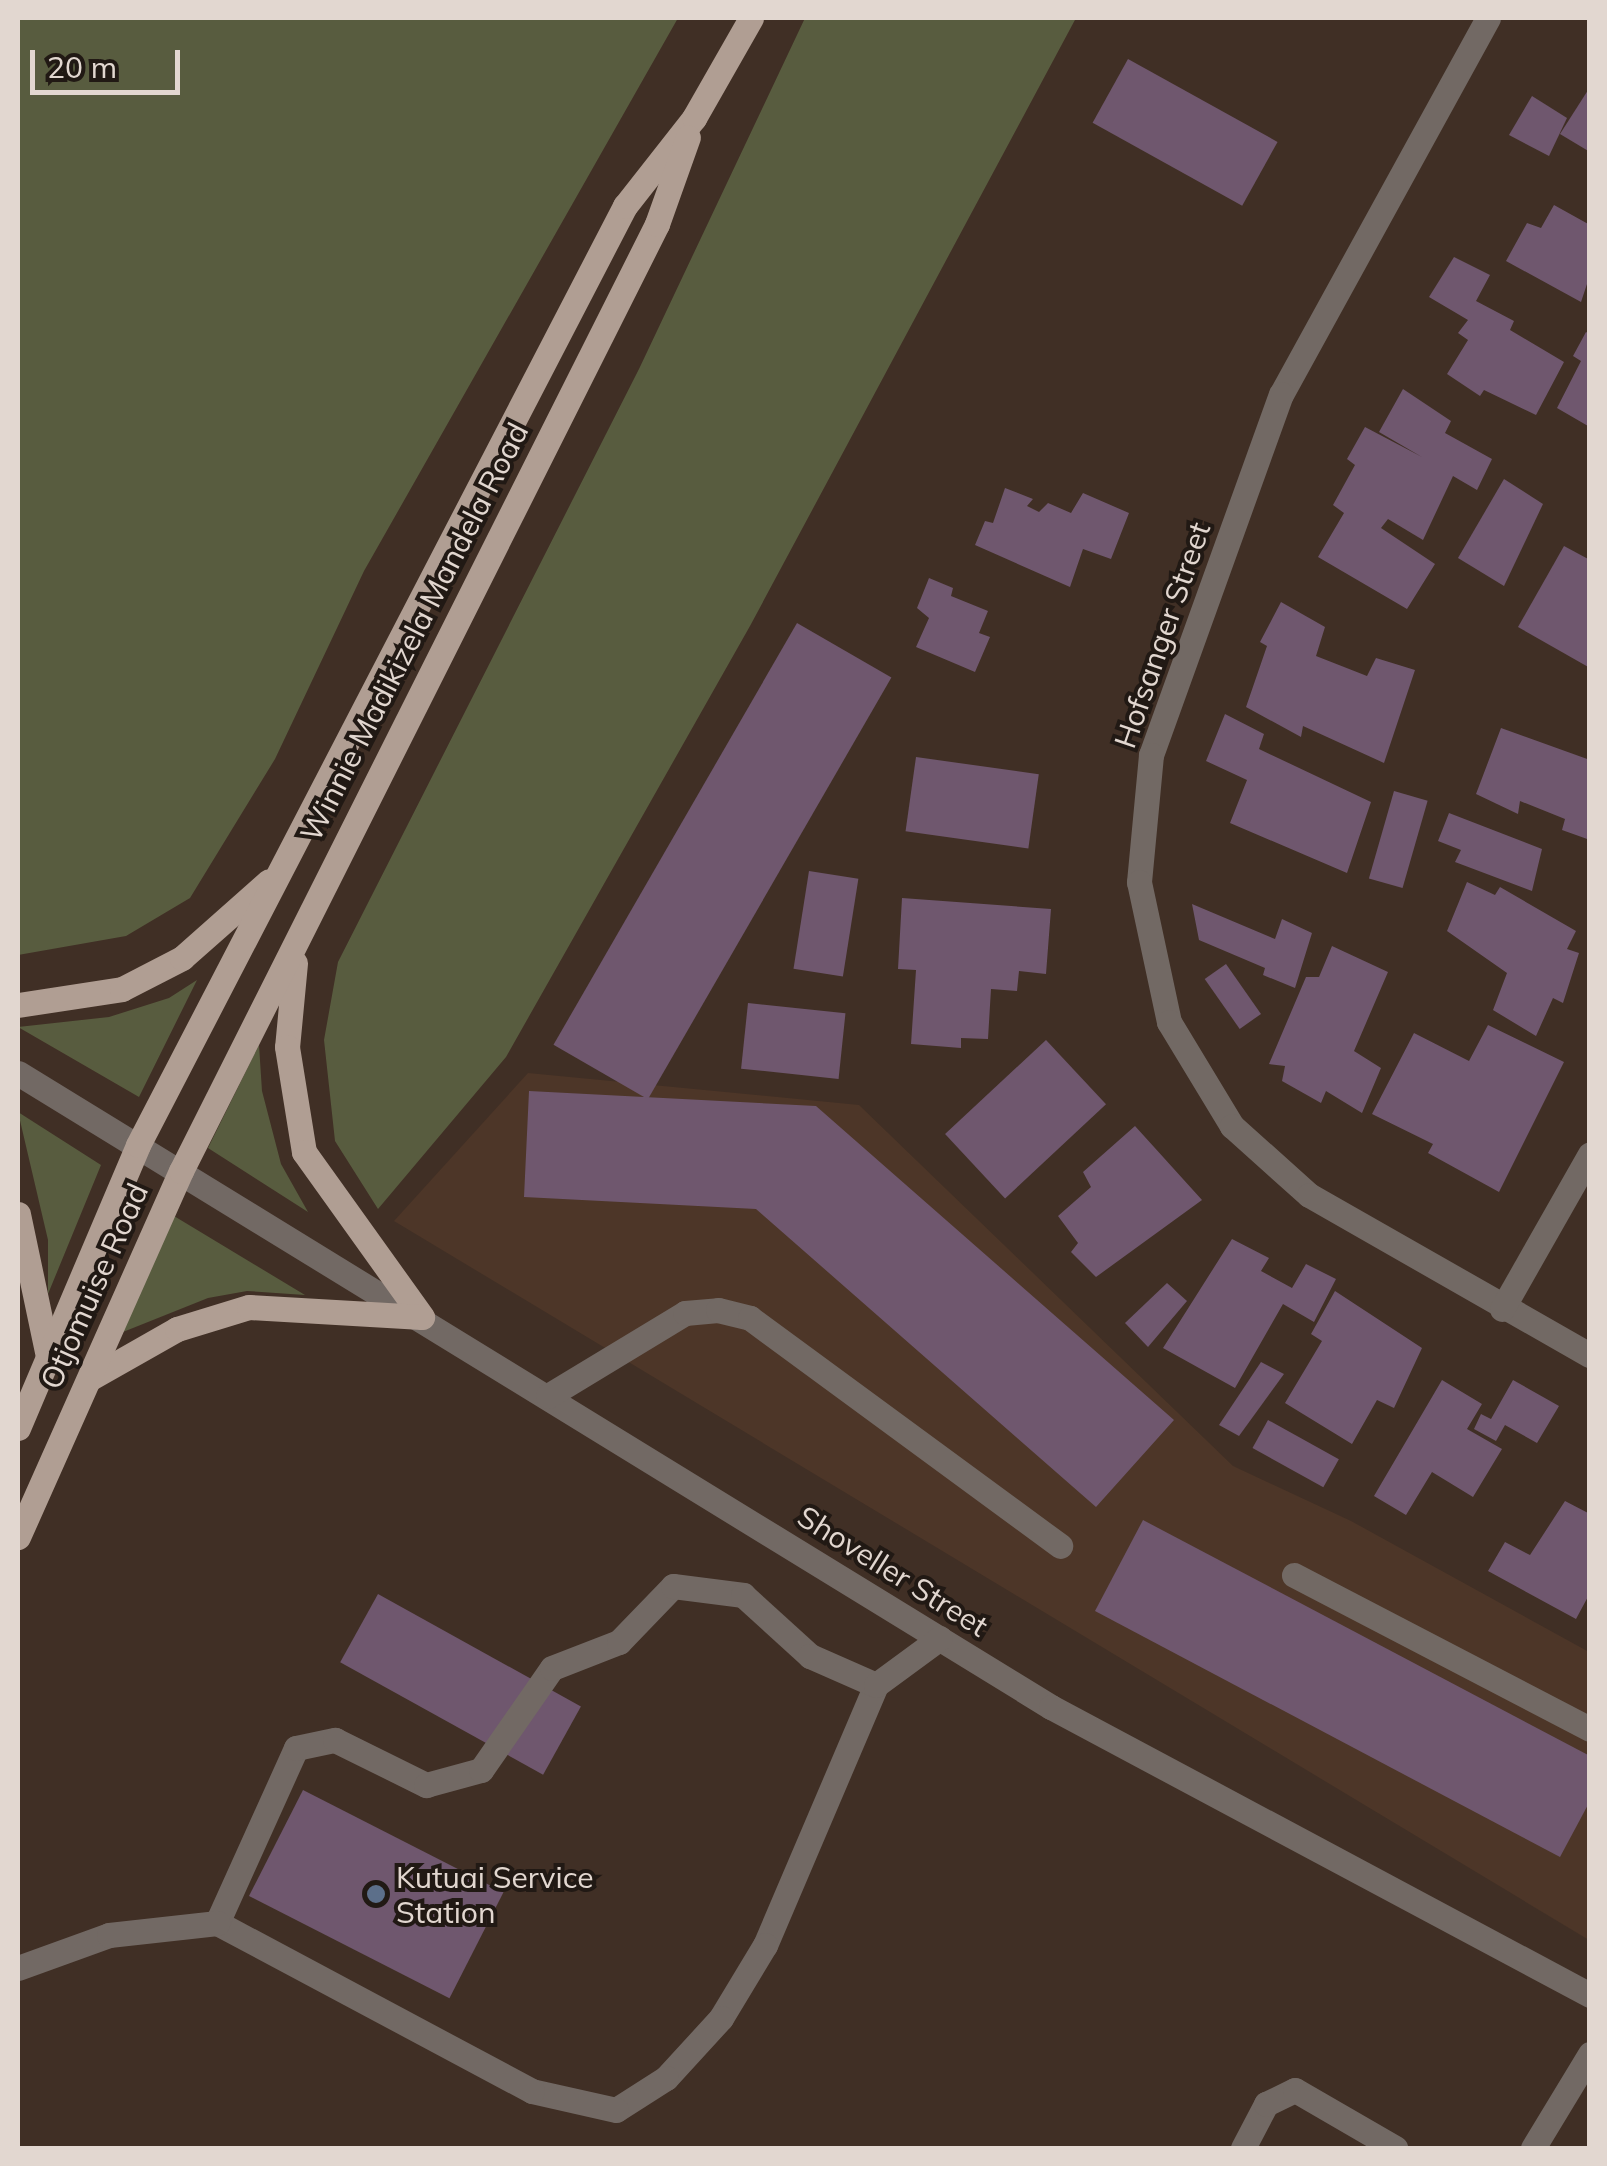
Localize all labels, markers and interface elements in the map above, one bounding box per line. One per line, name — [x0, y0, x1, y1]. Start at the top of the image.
scale bar — [35, 30, 185, 92]
text: 20 m — [47, 48, 117, 86]
street label: Winnie Madikizela Mandela Road — [292, 417, 536, 847]
street label: Hofsanger Street — [1106, 517, 1218, 753]
street label: Otjomuise Road — [33, 1178, 155, 1394]
street label: Shoveller Street — [791, 1498, 995, 1644]
place label: Kutuai Service Station — [396, 1859, 594, 1930]
marker: Kutuai Service Station — [365, 1883, 387, 1905]

